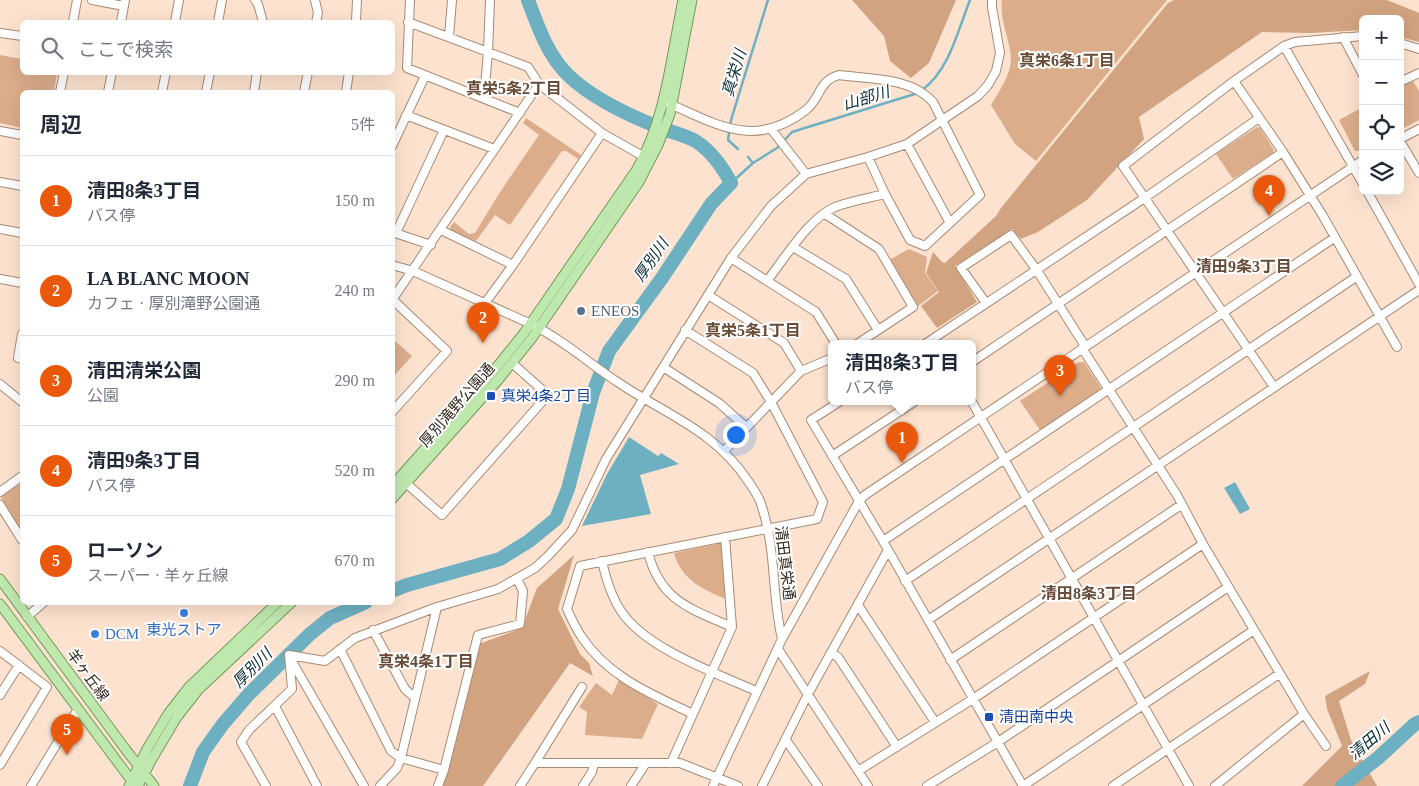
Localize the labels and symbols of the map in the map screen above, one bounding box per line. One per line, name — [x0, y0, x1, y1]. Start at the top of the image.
water label: 真栄川 — [719, 46, 750, 98]
district label: 真栄6条1丁目 — [1019, 52, 1115, 69]
district label: 真栄5条2丁目 — [466, 80, 562, 97]
water label: 山部川 — [841, 82, 893, 113]
pin: 4 — [1253, 175, 1285, 216]
water label: 厚別川 — [630, 234, 673, 285]
district label: 清田9条3丁目 — [1196, 258, 1292, 275]
pin: 2 — [467, 302, 499, 343]
place label: ENEOS — [591, 303, 639, 319]
marker: ENEOS — [575, 305, 587, 317]
district label: 真栄5条1丁目 — [705, 322, 801, 339]
pin: 3 — [1044, 355, 1076, 396]
street label: 厚別滝野公園通 — [417, 360, 497, 450]
place label: 真栄4条2丁目 — [501, 388, 591, 404]
marker: 真栄4条2丁目 — [485, 390, 497, 402]
your location — [723, 422, 749, 448]
pin: 1 — [886, 422, 918, 463]
street label: 清田真栄通 — [772, 525, 798, 601]
district label: 清田8条3丁目 — [1041, 585, 1137, 602]
marker: 東光ストア — [178, 607, 190, 619]
place label: 東光ストア — [146, 622, 222, 638]
place label: DCM — [105, 626, 139, 642]
marker: DCM — [89, 628, 101, 640]
water label: 厚別川 — [229, 644, 276, 691]
street label: 羊ヶ丘線 — [64, 646, 112, 704]
district label: 真栄4条1丁目 — [378, 653, 474, 670]
place label: 清田南中央 — [999, 709, 1074, 725]
marker: 清田南中央 — [983, 711, 995, 723]
pin: 5 — [51, 714, 83, 755]
water label: 清田川 — [1345, 718, 1394, 763]

